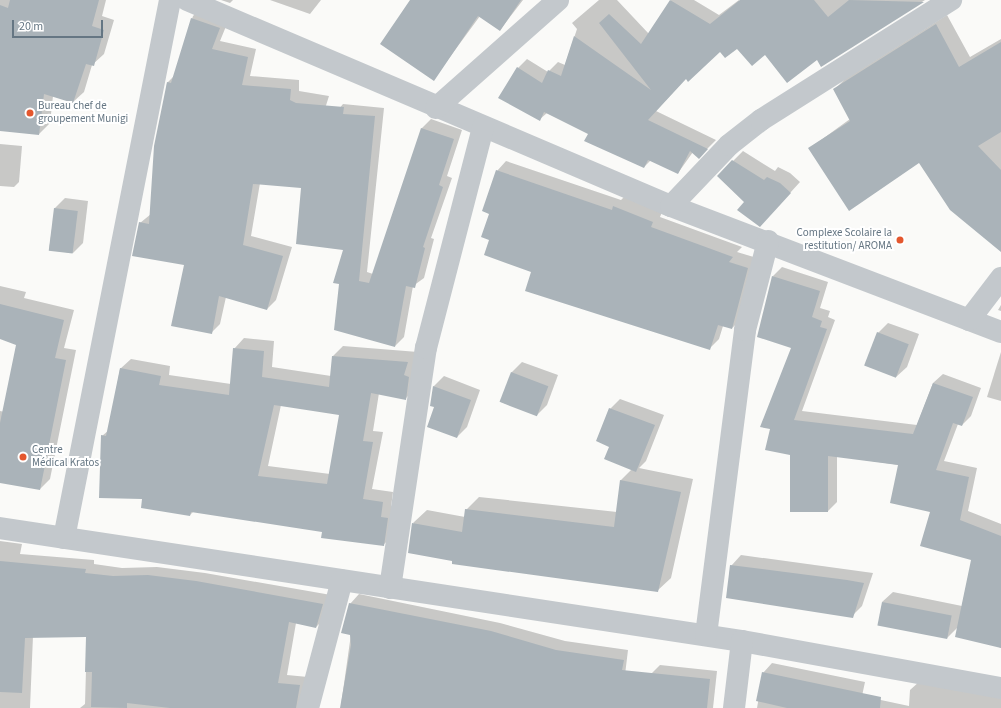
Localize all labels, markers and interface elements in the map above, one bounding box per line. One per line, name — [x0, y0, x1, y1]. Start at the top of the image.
scale bar — [14, 12, 105, 38]
text: 20 m — [19, 18, 43, 35]
place label: Bureau chef de groupement Munigi — [38, 100, 128, 126]
marker: Bureau chef de groupement Munigi — [25, 108, 35, 118]
place label: Complexe Scolaire la restitution/ AROMA — [797, 227, 892, 253]
marker: Complexe Scolaire la restitution/ AROMA — [895, 235, 905, 245]
place label: Centre Médical Kratos — [32, 444, 99, 470]
marker: Centre Médical Kratos — [17, 451, 29, 463]

